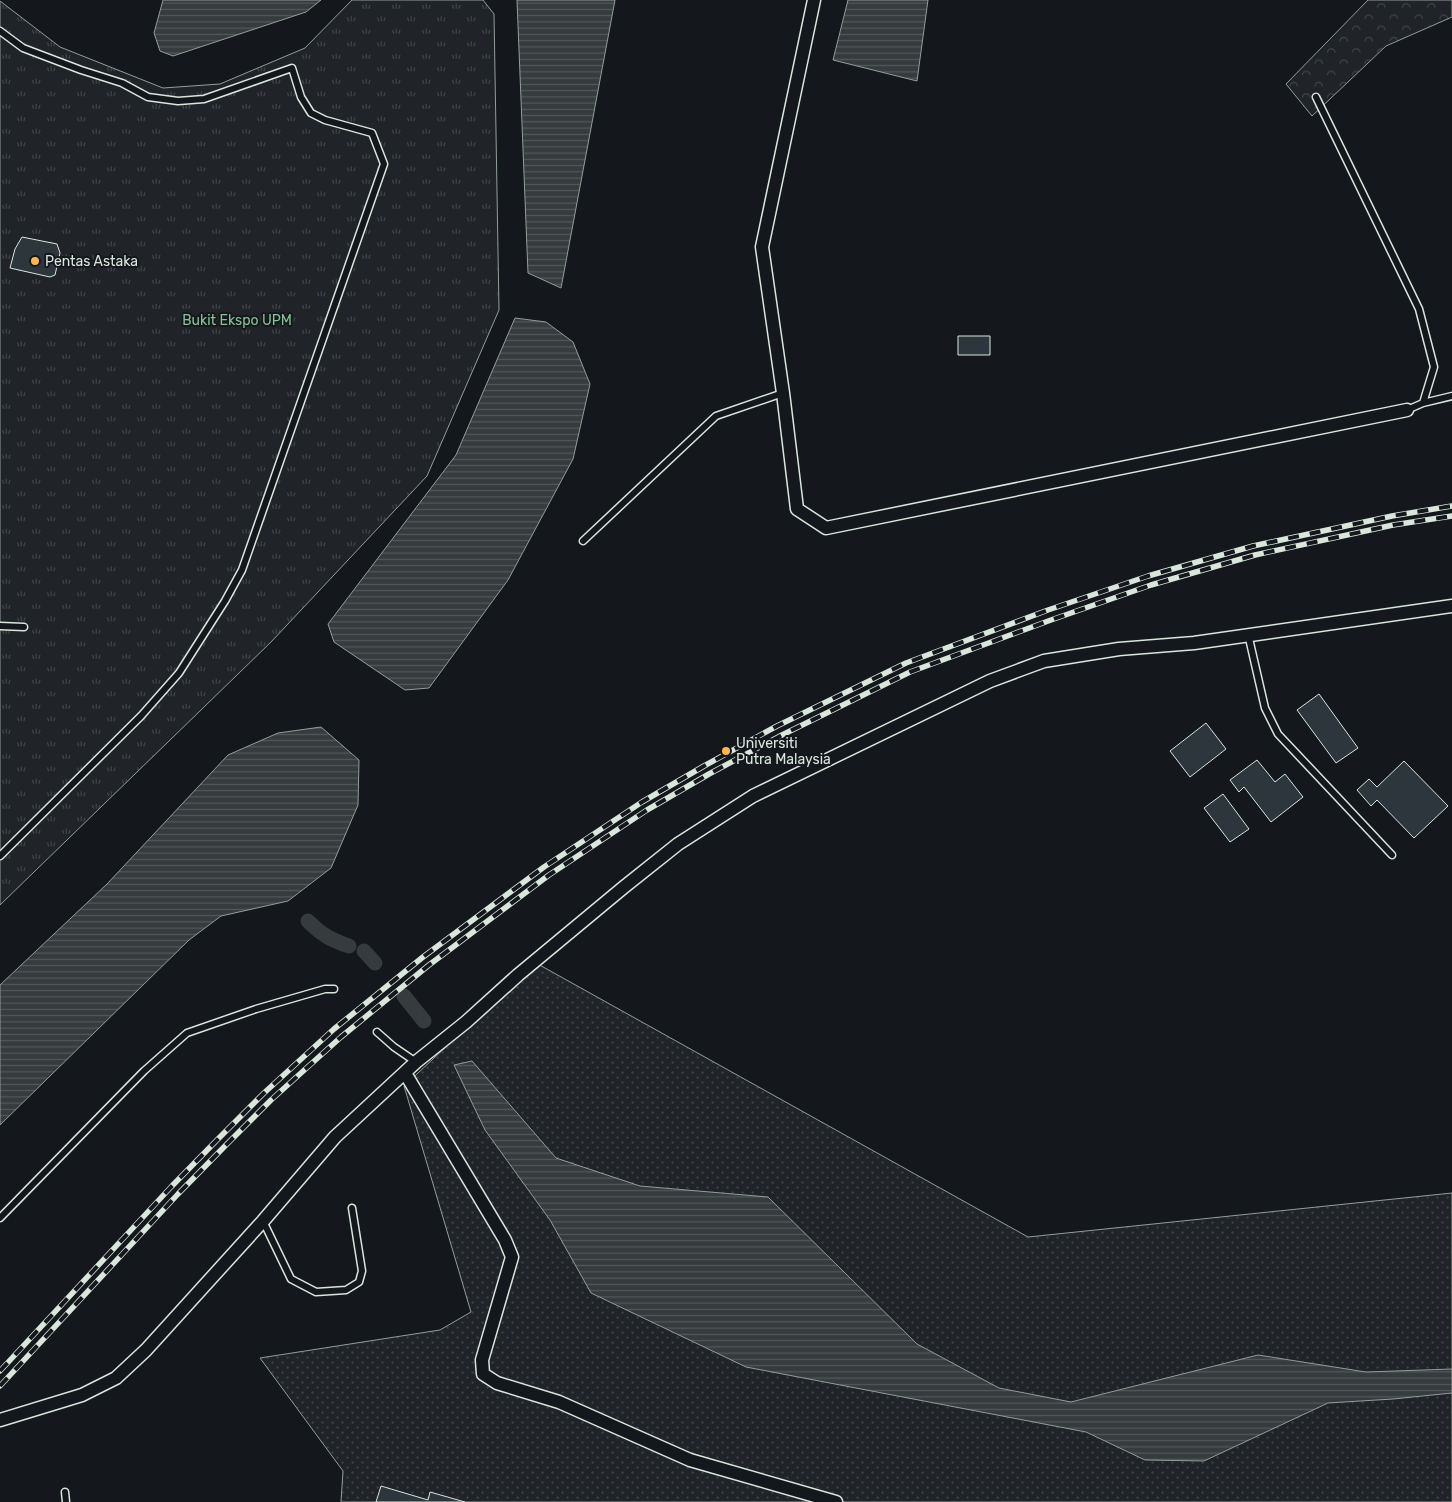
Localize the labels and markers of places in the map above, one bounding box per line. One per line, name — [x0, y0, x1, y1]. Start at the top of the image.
place label: Pentas Astaka — [45, 253, 138, 270]
marker: Pentas Astaka — [29, 255, 41, 267]
place label: Universiti Putra Malaysia — [736, 735, 831, 768]
marker: Universiti Putra Malaysia — [720, 745, 732, 757]

